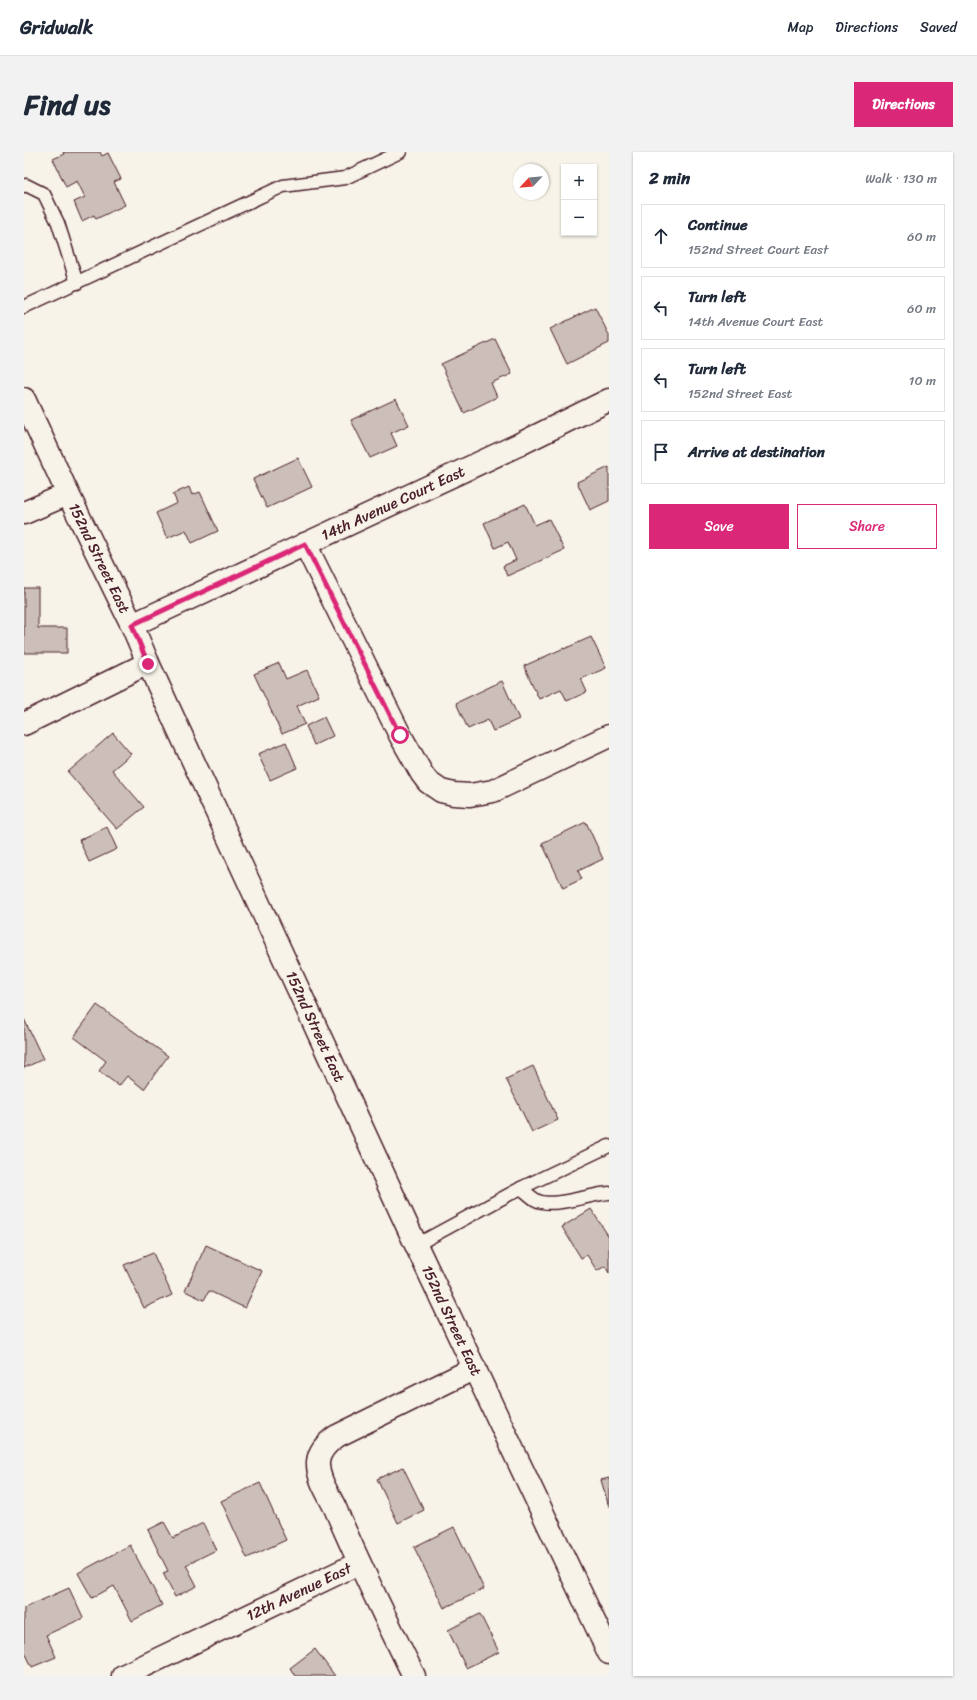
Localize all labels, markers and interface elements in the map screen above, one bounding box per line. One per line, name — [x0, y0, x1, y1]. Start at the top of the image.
text: Gridwalk — [20, 11, 93, 44]
text: Map — [787, 15, 813, 40]
text: Directions — [835, 15, 898, 40]
text: Saved — [920, 15, 957, 40]
text: Find us — [24, 80, 111, 129]
button: Directions — [854, 82, 953, 127]
text: 2 min — [649, 163, 690, 193]
north arrow — [513, 164, 549, 200]
map controls — [561, 164, 597, 236]
button: + — [561, 164, 597, 200]
text: Walk · 130 m — [865, 167, 937, 190]
button: − — [561, 200, 597, 236]
text: Continue — [688, 212, 748, 238]
icon: ahead — [650, 225, 672, 247]
text: 60 m — [907, 225, 936, 248]
text: 152nd Street Court East — [688, 238, 828, 261]
text: Turn left — [688, 284, 746, 310]
icon: left — [650, 297, 672, 319]
text: 60 m — [907, 297, 936, 320]
text: 14th Avenue Court East — [688, 310, 823, 333]
text: Turn left — [688, 356, 746, 382]
icon: left — [650, 369, 672, 391]
text: 10 m — [909, 369, 936, 392]
text: 152nd Street East — [688, 382, 792, 405]
text: Arrive at destination — [688, 439, 825, 465]
icon: arrive — [650, 441, 672, 463]
street label: 14th Avenue Court East — [317, 458, 470, 548]
street label: 152nd Street East — [61, 498, 138, 618]
button: Save — [649, 504, 789, 549]
button: Share — [797, 504, 937, 549]
route end — [139, 655, 157, 673]
route start — [391, 726, 409, 744]
street label: 152nd Street East — [278, 967, 353, 1087]
street label: 152nd Street East — [414, 1261, 489, 1381]
street label: 12th Avenue East — [242, 1555, 357, 1628]

